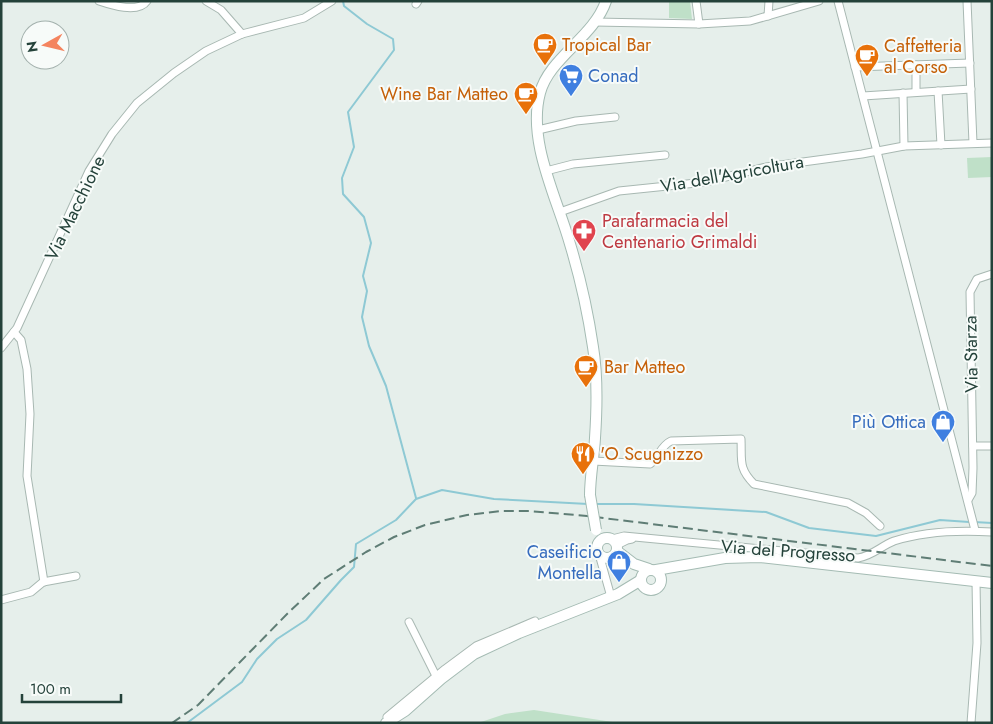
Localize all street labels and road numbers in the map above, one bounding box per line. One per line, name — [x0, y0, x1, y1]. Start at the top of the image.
street label: Via dell'Agricoltura — [658, 149, 806, 199]
street label: Via Macchione — [38, 151, 112, 265]
street label: Via Starza — [957, 315, 985, 393]
street label: Via del Progresso — [720, 533, 856, 569]

